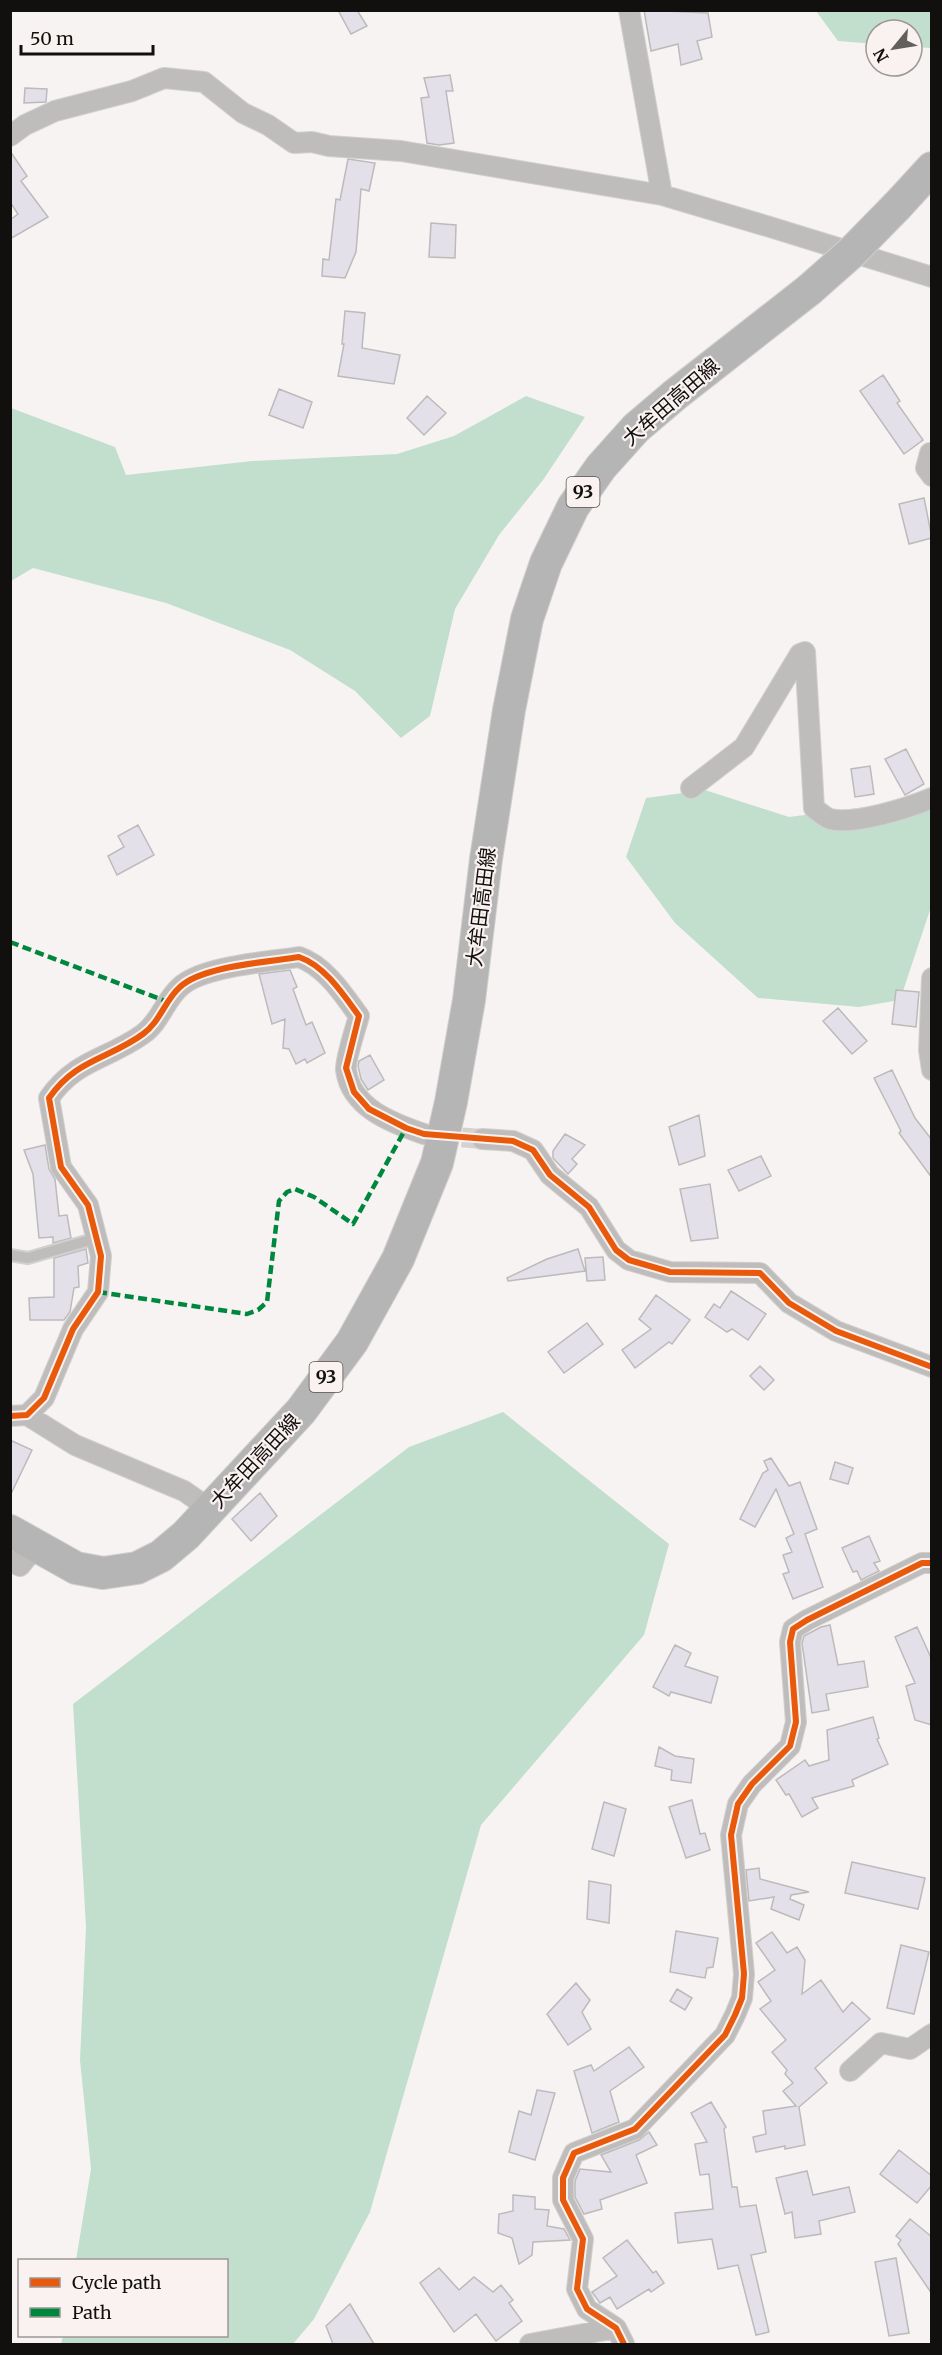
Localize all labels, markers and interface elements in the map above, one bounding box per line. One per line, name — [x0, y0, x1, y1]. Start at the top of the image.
scale bar — [21, 18, 153, 56]
north arrow — [864, 18, 924, 78]
text: 50 m — [30, 27, 74, 50]
text: N — [869, 45, 893, 66]
street label: 大牟田高田線 — [617, 353, 724, 450]
road number: 93 — [566, 477, 600, 507]
street label: 大牟田高田線 — [461, 846, 500, 968]
road number: 93 — [310, 1362, 342, 1392]
street label: 大牟田高田線 — [205, 1408, 305, 1513]
legend — [18, 2259, 228, 2337]
text: Cycle path — [72, 2271, 162, 2294]
text: Path — [72, 2301, 112, 2324]

